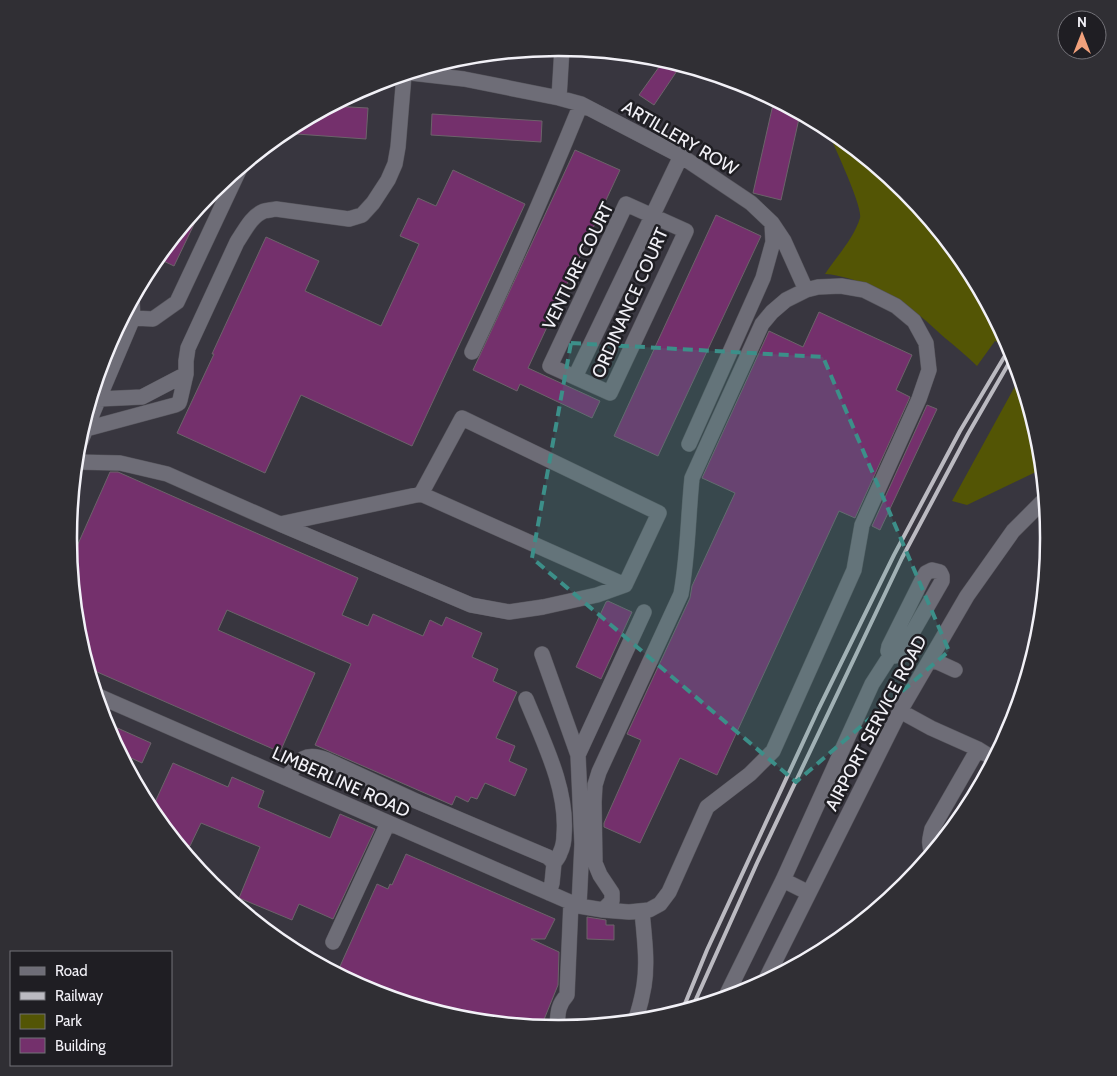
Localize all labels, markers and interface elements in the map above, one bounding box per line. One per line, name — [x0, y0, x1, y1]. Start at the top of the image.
north arrow — [1057, 10, 1107, 60]
text: N — [1077, 13, 1087, 31]
street label: ARTILLERY ROW — [618, 96, 742, 180]
street label: VENTURE COURT — [538, 198, 619, 333]
street label: ORDINANCE COURT — [587, 224, 673, 381]
street label: AIRPORT SERVICE ROAD — [820, 631, 932, 815]
street label: LIMBERLINE ROAD — [269, 742, 413, 822]
legend — [10, 951, 172, 1066]
text: Road — [55, 962, 88, 980]
text: Railway — [55, 987, 104, 1005]
text: Park — [55, 1012, 82, 1030]
text: Building — [55, 1037, 106, 1055]

